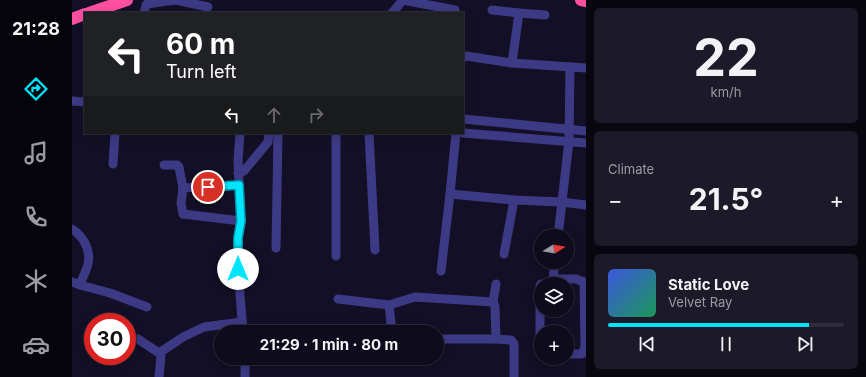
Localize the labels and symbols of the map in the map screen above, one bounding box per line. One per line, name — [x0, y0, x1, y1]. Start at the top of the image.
pin — [191, 170, 225, 204]
north arrow — [534, 229, 574, 269]
position arrow — [217, 248, 259, 290]
speed limit sign: 30 — [84, 313, 136, 365]

